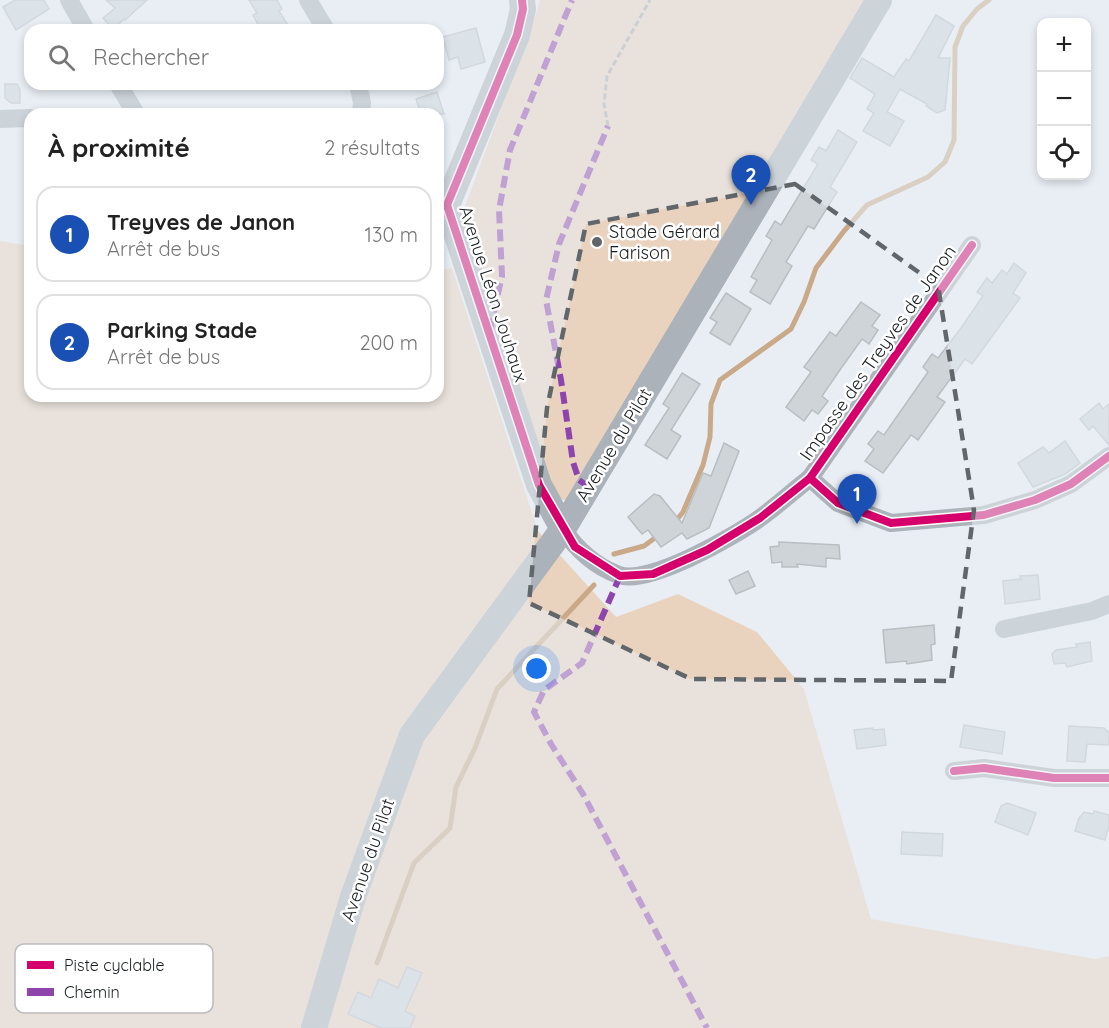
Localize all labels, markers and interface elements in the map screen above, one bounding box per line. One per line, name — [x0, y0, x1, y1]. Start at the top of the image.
map controls — [1037, 18, 1091, 180]
button: + — [1037, 18, 1091, 72]
search box — [24, 24, 444, 90]
icon: search — [45, 41, 78, 74]
text: Rechercher — [93, 43, 209, 71]
button: − — [1037, 72, 1091, 126]
button: locate — [1037, 126, 1091, 180]
text: À proximité — [48, 131, 190, 164]
text: 2 résultats — [324, 135, 420, 160]
pin: 2 — [732, 156, 771, 205]
street label: Avenue Léon Jouhaux — [454, 203, 533, 385]
text: Treyves de Janon — [107, 208, 295, 236]
place label: Stade Gérard Farison — [609, 220, 720, 264]
text: 1 — [66, 222, 73, 247]
text: 130 m — [365, 222, 418, 247]
marker: Stade Gérard Farison — [590, 235, 604, 249]
text: Arrêt de bus — [107, 236, 220, 261]
street label: Impasse des Treyves de Janon — [794, 241, 961, 465]
text: Parking Stade — [107, 316, 257, 344]
text: 2 — [64, 330, 75, 355]
text: 200 m — [359, 330, 418, 355]
text: Arrêt de bus — [107, 344, 220, 369]
street label: Avenue du Pilat — [571, 384, 657, 506]
pin: 1 — [838, 474, 876, 524]
your location — [522, 654, 551, 683]
street label: Avenue du Pilat — [336, 795, 399, 924]
legend — [15, 944, 213, 1013]
text: Piste cyclable — [64, 955, 164, 975]
text: Chemin — [64, 982, 120, 1002]

